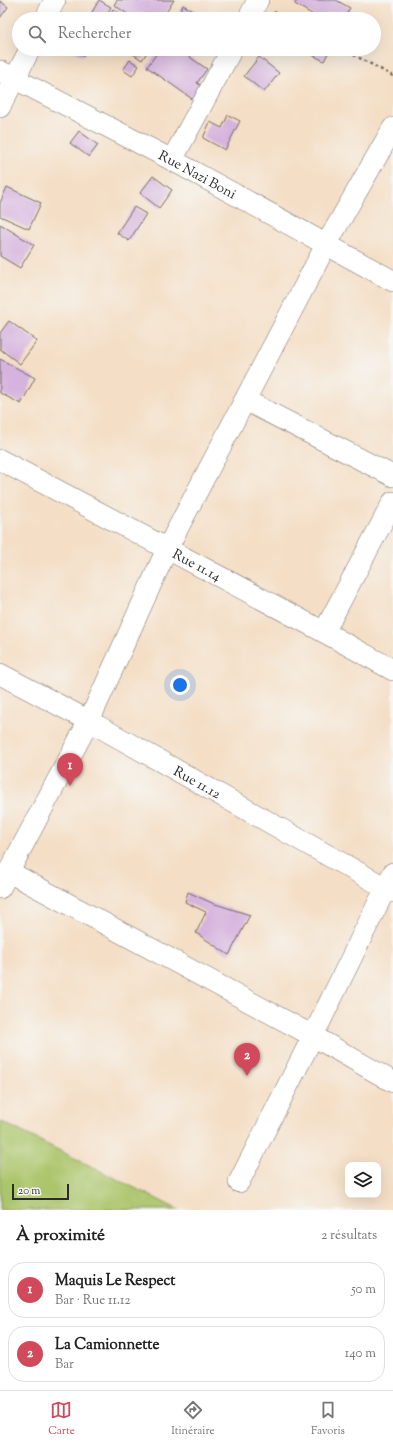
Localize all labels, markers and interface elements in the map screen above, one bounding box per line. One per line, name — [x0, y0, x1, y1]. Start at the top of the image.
search box — [12, 12, 381, 56]
icon: search — [26, 23, 48, 45]
text: Rechercher — [58, 24, 131, 45]
street label: Rue Nazi Boni — [154, 147, 239, 205]
street label: Rue 11.14 — [168, 545, 224, 587]
your location — [170, 675, 190, 695]
pin: 1 — [57, 753, 83, 786]
street label: Rue 11.12 — [169, 762, 224, 805]
pin: 2 — [234, 1043, 260, 1076]
map controls — [345, 1162, 381, 1198]
button: layers — [345, 1162, 381, 1198]
scale bar — [12, 1182, 69, 1201]
text: 20 m — [18, 1183, 40, 1199]
text: À proximité — [16, 1224, 105, 1248]
text: 2 résultats — [321, 1227, 377, 1245]
text: Maquis Le Respect — [55, 1271, 175, 1292]
text: 1 — [28, 1281, 32, 1299]
text: 50 m — [351, 1281, 376, 1299]
text: Bar · Rue 11.12 — [55, 1292, 131, 1310]
text: La Camionnette — [55, 1335, 160, 1356]
text: 2 — [27, 1345, 33, 1363]
text: 140 m — [345, 1345, 376, 1363]
text: Bar — [55, 1356, 74, 1374]
tab: Carte — [48, 1399, 75, 1439]
tab: Itinéraire — [171, 1399, 215, 1439]
tab: Favoris — [311, 1399, 345, 1439]

